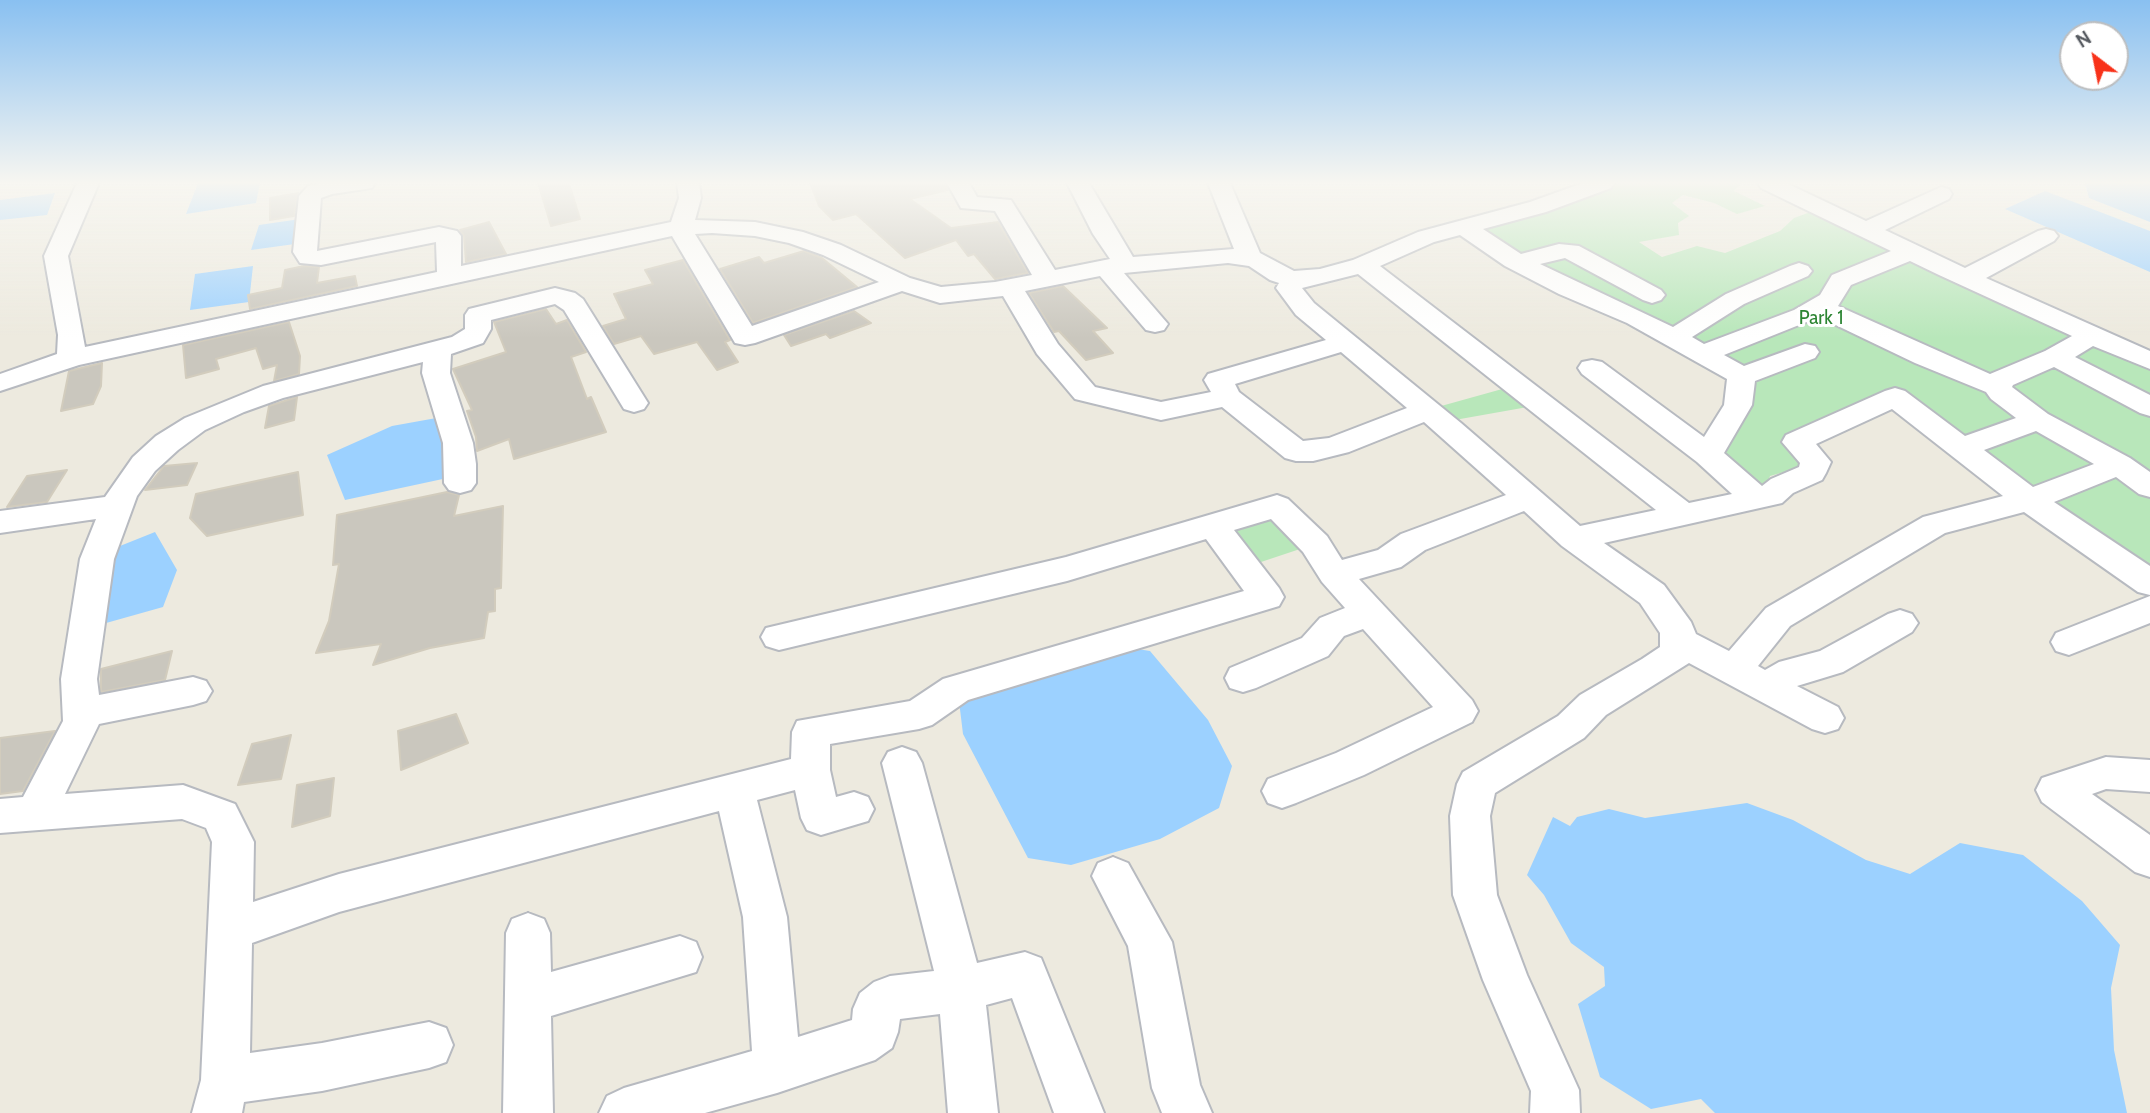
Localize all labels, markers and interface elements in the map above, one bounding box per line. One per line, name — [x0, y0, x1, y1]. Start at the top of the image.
north arrow — [2059, 21, 2129, 91]
text: N — [2072, 26, 2095, 53]
park label: Park 1 — [1799, 307, 1843, 329]

